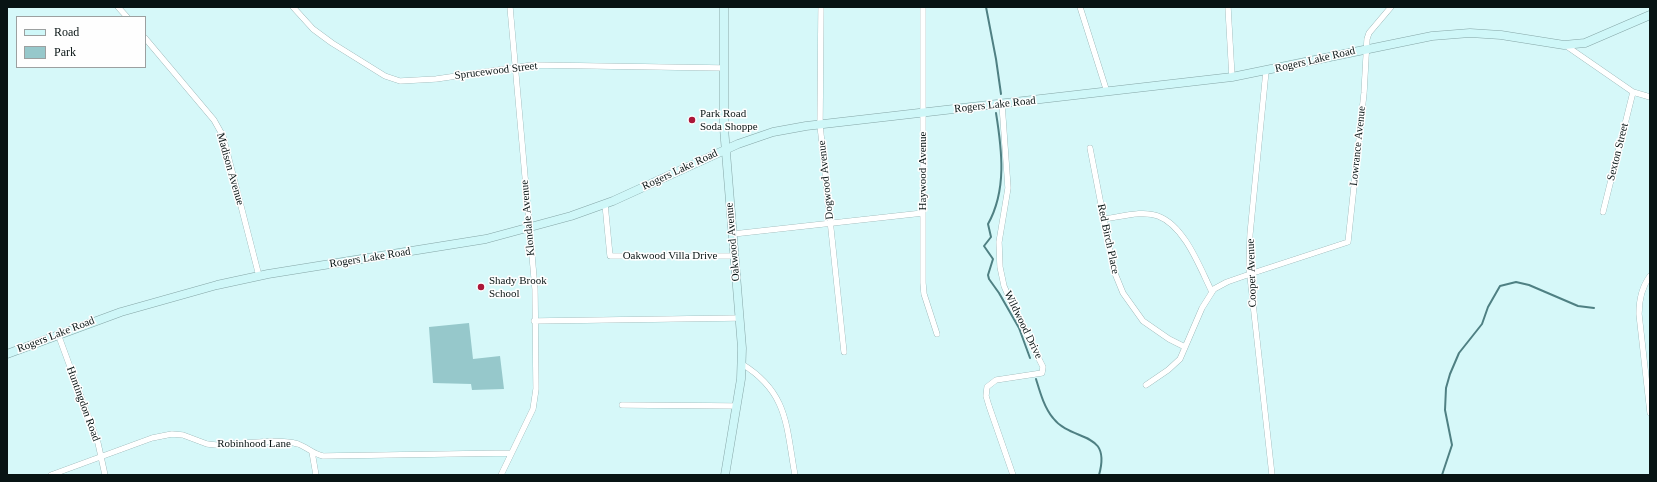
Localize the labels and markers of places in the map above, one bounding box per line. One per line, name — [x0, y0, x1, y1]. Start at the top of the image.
place label: Park Road Soda Shoppe — [700, 107, 758, 133]
marker: Park Road Soda Shoppe — [687, 115, 697, 125]
place label: Shady Brook School — [489, 274, 547, 300]
marker: Shady Brook School — [476, 282, 486, 292]

